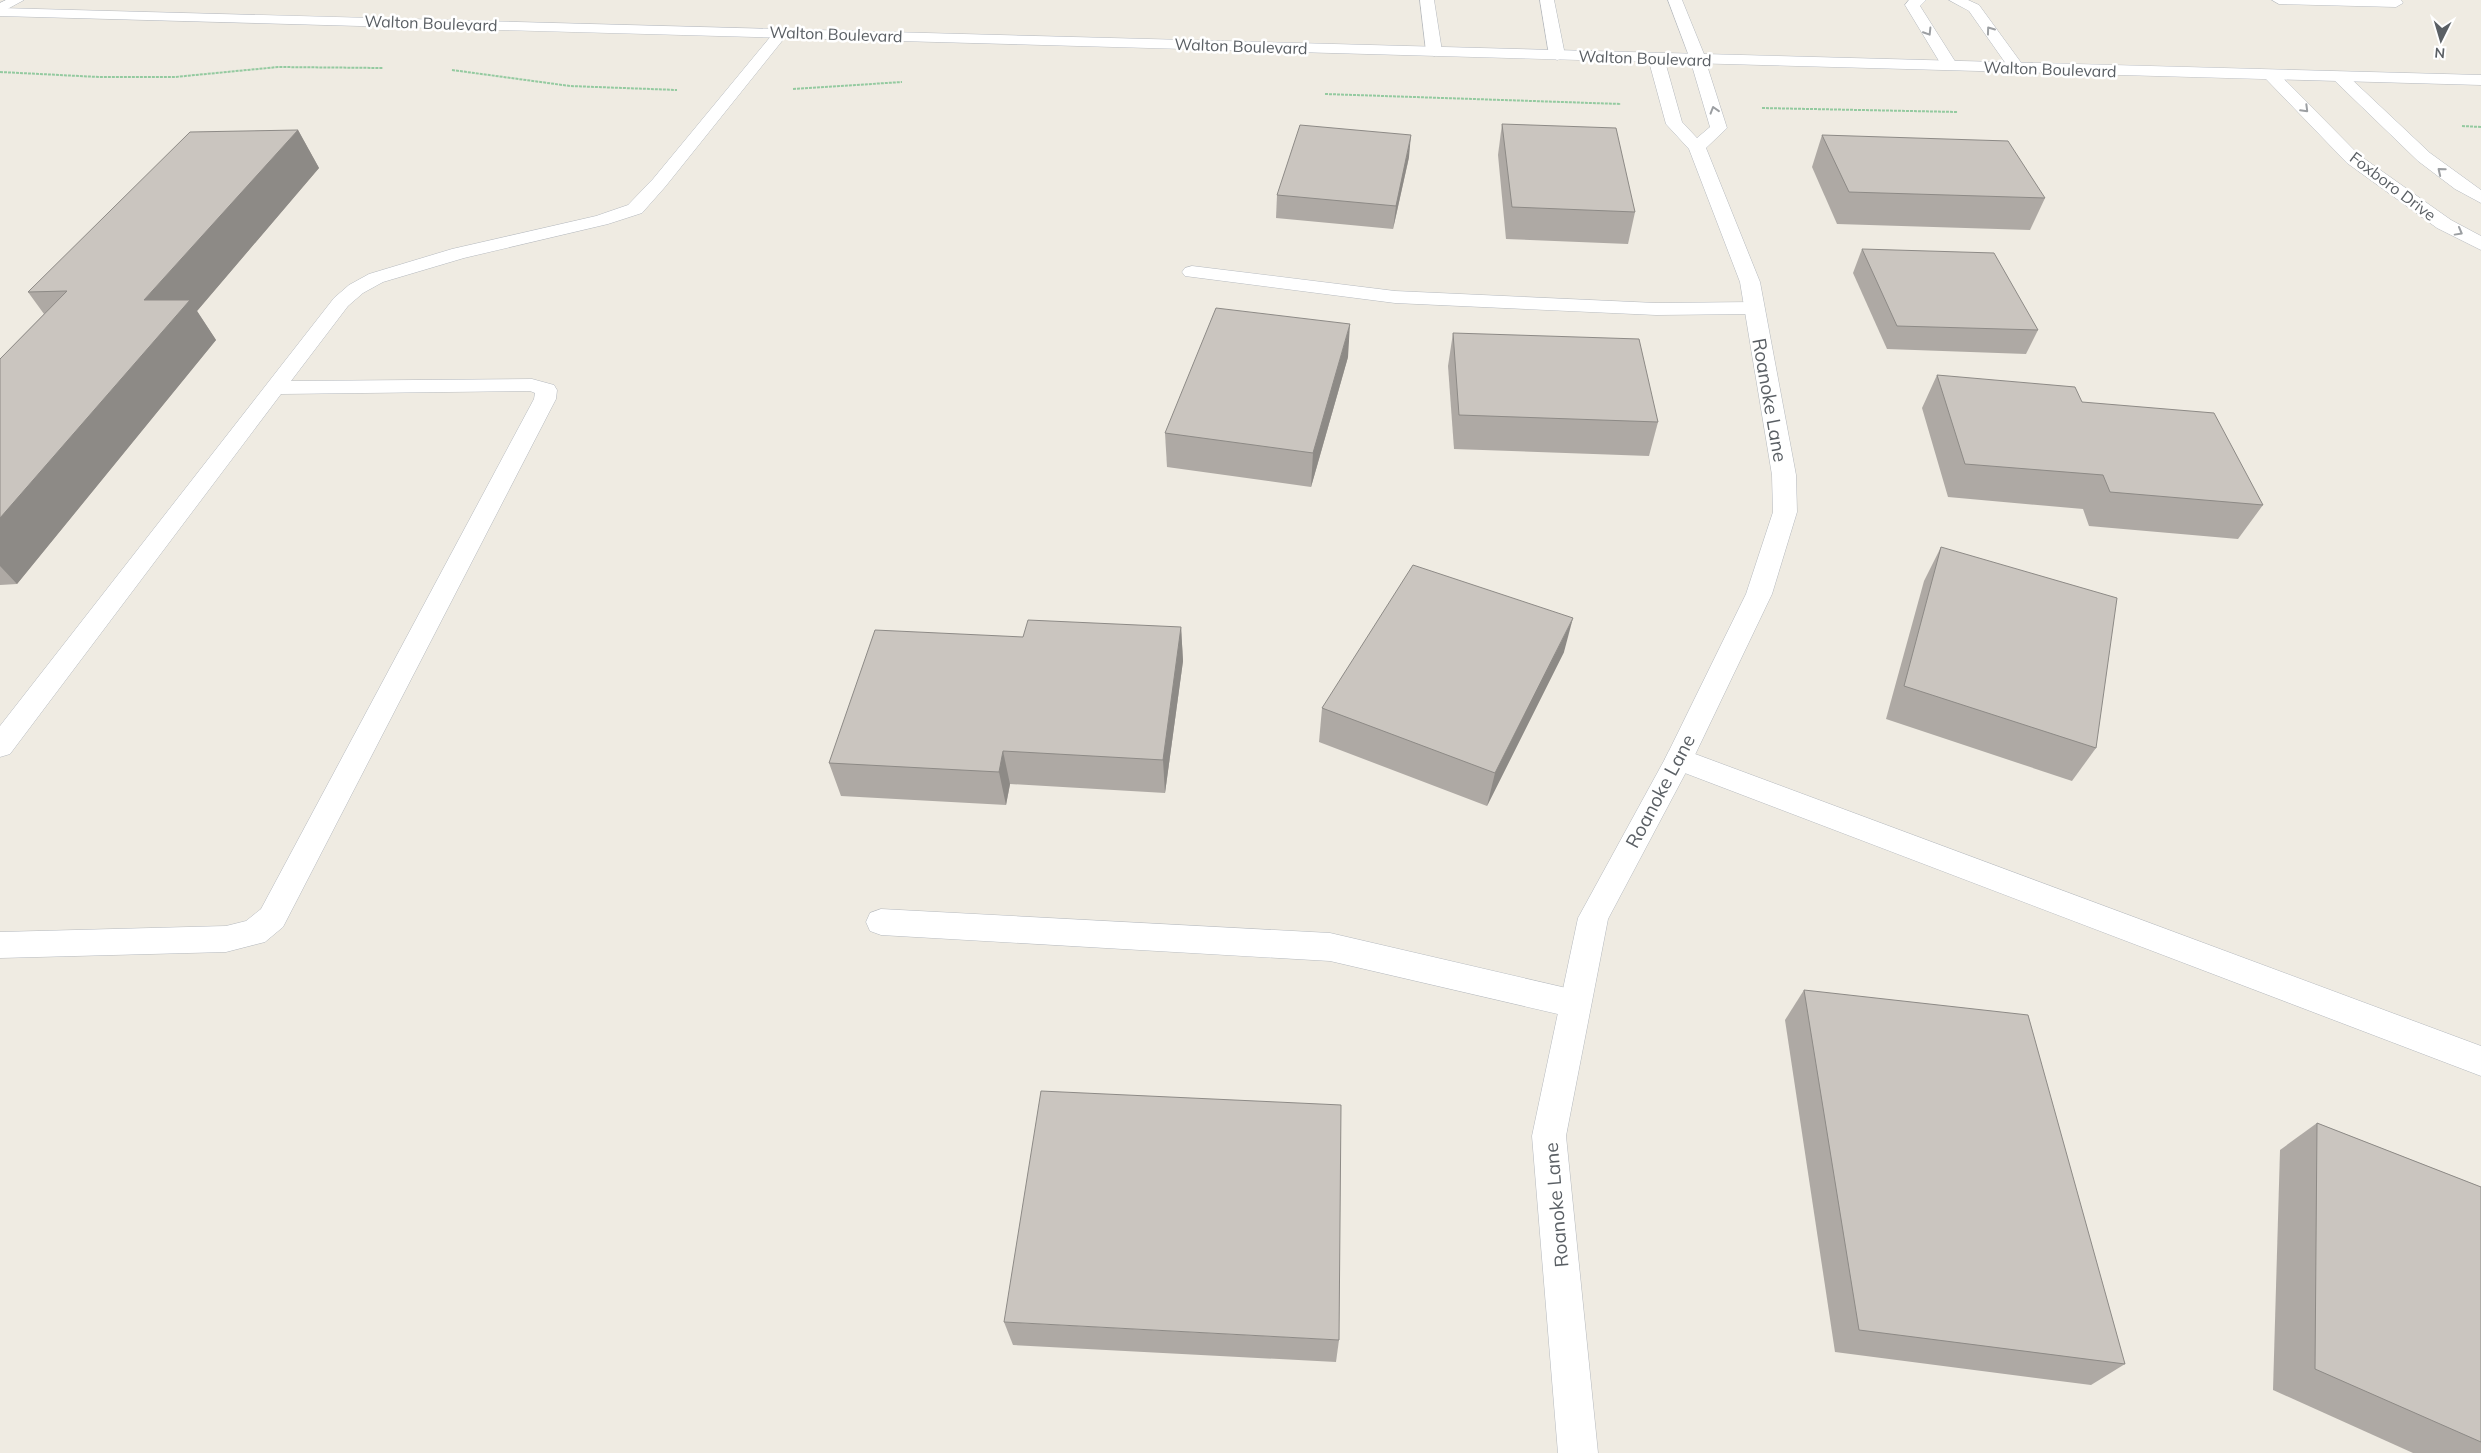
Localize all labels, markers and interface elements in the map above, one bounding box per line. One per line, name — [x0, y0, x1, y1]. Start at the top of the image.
street label: Walton Boulevard — [364, 11, 498, 35]
north arrow — [2416, 15, 2466, 65]
street label: Walton Boulevard — [769, 22, 903, 46]
one-way arrow — [1987, 26, 1996, 36]
one-way arrow — [1922, 27, 1932, 36]
street label: Walton Boulevard — [1174, 34, 1308, 58]
text: N — [2434, 44, 2446, 62]
street label: Walton Boulevard — [1578, 46, 1712, 70]
street label: Walton Boulevard — [1983, 57, 2117, 81]
one-way arrow — [2300, 103, 2309, 112]
one-way arrow — [1709, 106, 1719, 115]
street label: Foxboro Drive — [2346, 147, 2440, 225]
one-way arrow — [2438, 168, 2447, 176]
one-way arrow — [2454, 226, 2463, 236]
street label: Roanoke Lane — [1747, 336, 1793, 464]
street label: Roanoke Lane — [1620, 730, 1700, 852]
street label: Roanoke Lane — [1539, 1142, 1573, 1268]

